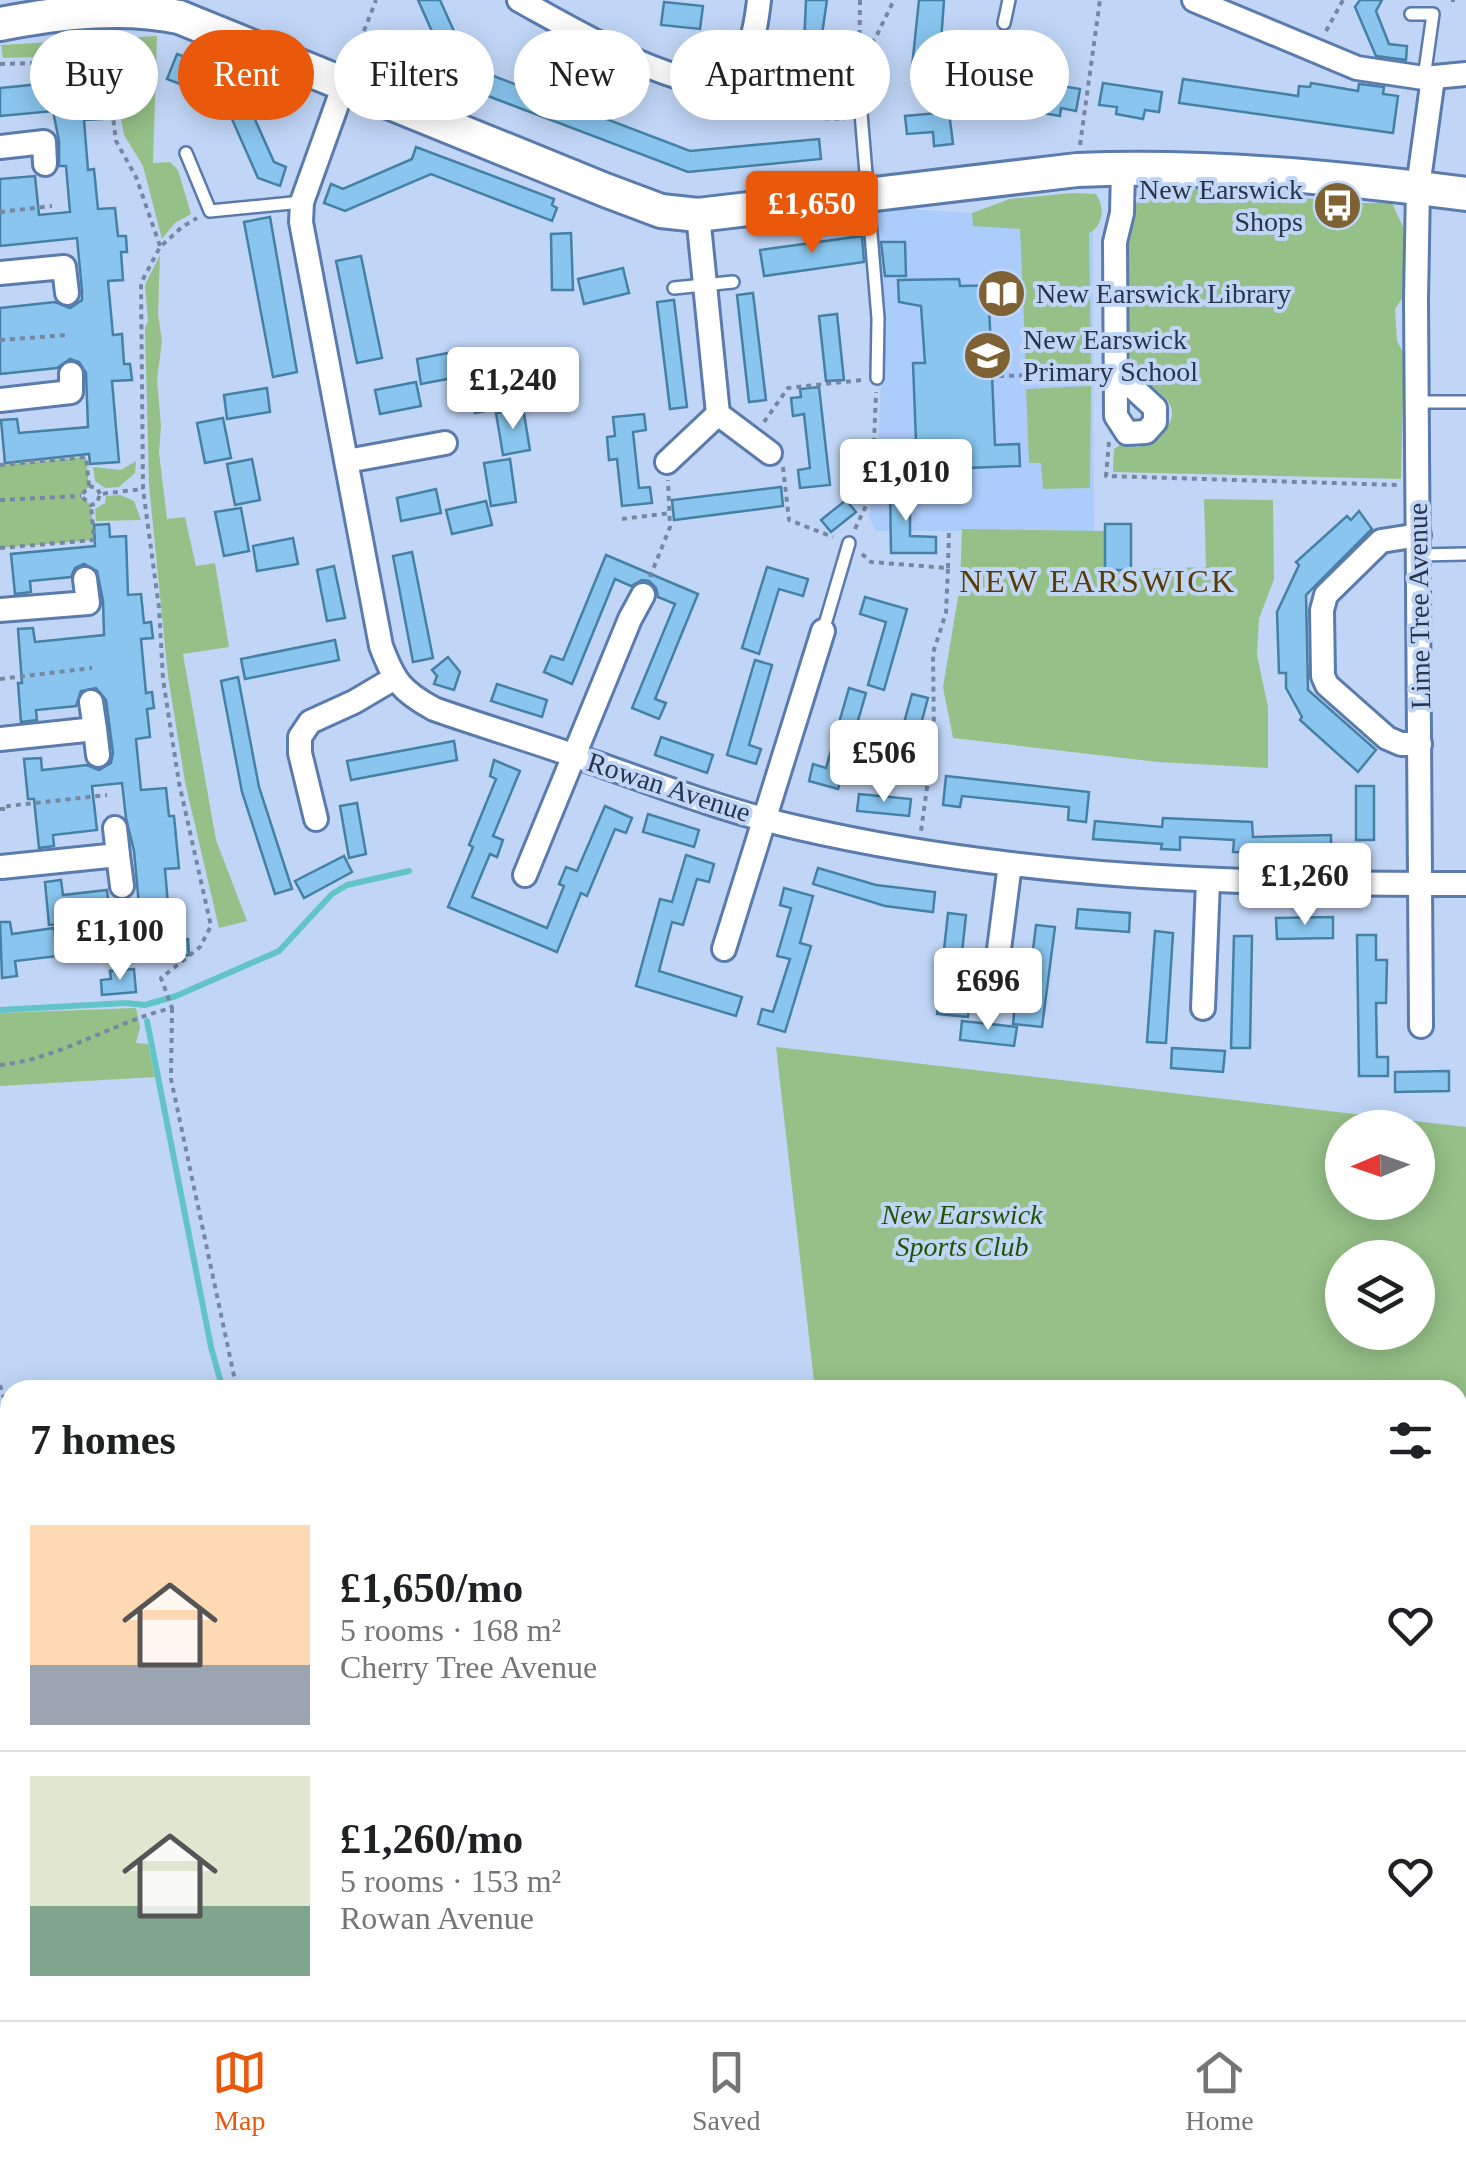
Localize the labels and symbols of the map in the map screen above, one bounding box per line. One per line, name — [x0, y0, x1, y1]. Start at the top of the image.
pin: £1,650 — [731, 171, 893, 256]
place label: New Earswick Shops — [1139, 174, 1303, 237]
bus stop icon: New Earswick Shops — [1312, 179, 1364, 231]
library icon: New Earswick Library — [975, 267, 1027, 319]
place label: New Earswick Library — [1036, 278, 1291, 309]
place label: New Earswick Primary School — [1023, 324, 1198, 387]
school or university icon: New Earswick Primary School — [962, 329, 1014, 381]
pin: £1,240 — [432, 347, 594, 432]
pin: £1,010 — [825, 439, 987, 524]
street label: Lime Tree Avenue — [1402, 503, 1436, 709]
district label: NEW EARSWICK — [959, 563, 1237, 599]
pin: £506 — [825, 720, 943, 805]
street label: Rowan Avenue — [583, 746, 755, 828]
pin: £1,260 — [1224, 843, 1386, 928]
pin: £1,100 — [39, 898, 201, 983]
pin: £696 — [929, 948, 1047, 1033]
north arrow — [1325, 1110, 1435, 1220]
park label: New Earswick Sports Club — [881, 1199, 1043, 1262]

